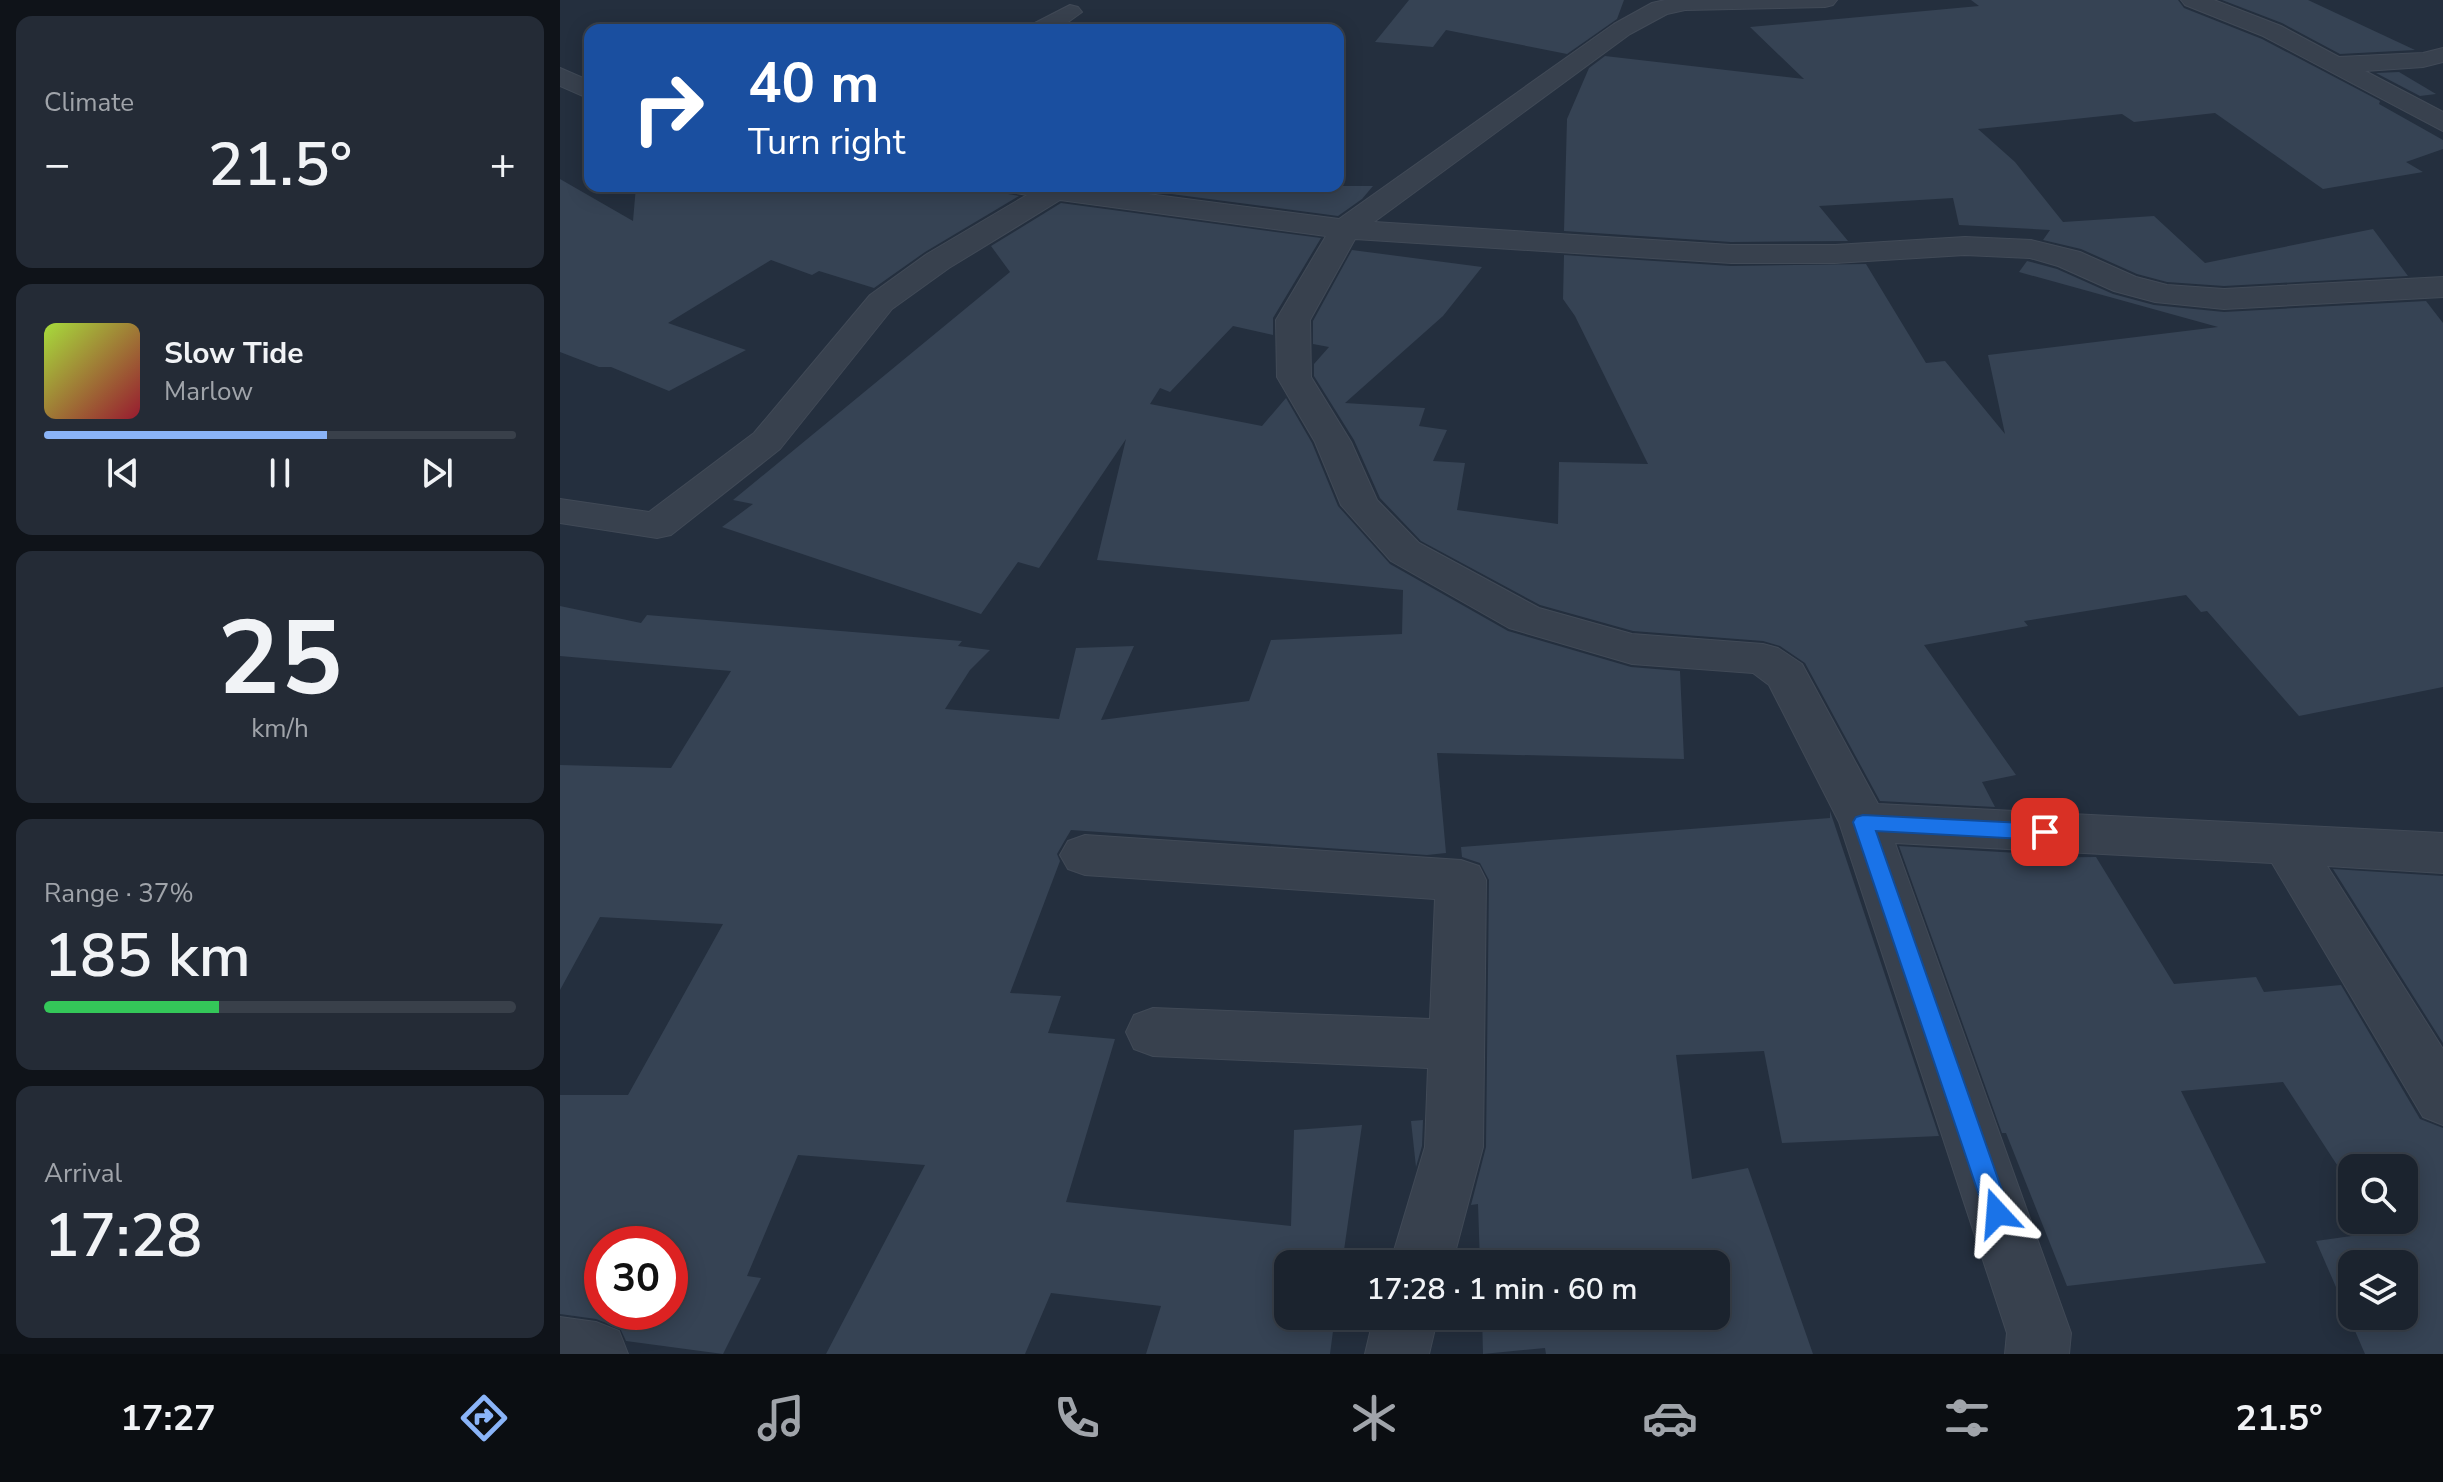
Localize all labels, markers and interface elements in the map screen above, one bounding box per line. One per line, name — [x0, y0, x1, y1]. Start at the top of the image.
text: 40 m — [748, 45, 879, 122]
icon: right — [616, 56, 720, 160]
text: Climate — [44, 85, 134, 120]
text: Turn right — [748, 118, 905, 167]
text: 21.5° — [208, 124, 352, 206]
text: − — [44, 135, 70, 195]
text: + — [490, 135, 516, 195]
text: Slow Tide — [164, 333, 304, 374]
text: Marlow — [164, 374, 253, 409]
icon: previous — [101, 451, 145, 495]
icon: pause — [258, 451, 302, 495]
icon: next — [415, 451, 459, 495]
text: 25 — [218, 588, 342, 730]
text: km/h — [251, 711, 309, 746]
pin — [2011, 798, 2079, 866]
icon: arrive — [2023, 810, 2067, 854]
text: Range · 37% — [44, 876, 194, 911]
text: 185 km — [44, 915, 251, 997]
map controls — [2338, 1154, 2418, 1330]
button: search — [2338, 1154, 2418, 1234]
text: Arrival — [44, 1156, 122, 1191]
position arrow — [1955, 1171, 2039, 1255]
text: 17:28 — [44, 1195, 202, 1277]
speed limit sign: 30 — [584, 1226, 688, 1330]
button: layers — [2338, 1250, 2418, 1330]
text: 17:28 · 1 min · 60 m — [1366, 1269, 1638, 1310]
icon: directions — [456, 1390, 512, 1446]
icon: music — [753, 1390, 809, 1446]
icon: phone — [1049, 1390, 1105, 1446]
icon: climate — [1346, 1390, 1402, 1446]
icon: car — [1642, 1390, 1698, 1446]
icon: filters — [1939, 1390, 1995, 1446]
text: 17:27 — [120, 1394, 216, 1443]
text: 21.5° — [2235, 1394, 2323, 1443]

